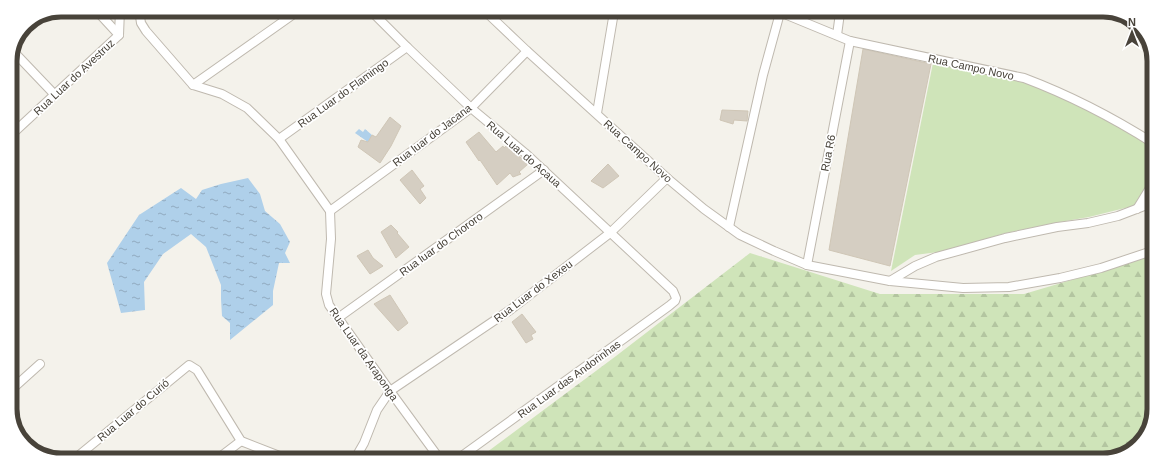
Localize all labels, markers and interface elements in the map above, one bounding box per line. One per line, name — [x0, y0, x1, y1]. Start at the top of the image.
north arrow — [1112, 12, 1152, 52]
text: N — [1128, 16, 1136, 28]
street label: Rua Luar do Avestruz — [31, 37, 117, 117]
street label: Rua Campo Novo — [927, 52, 1015, 82]
street label: Rua Luar do Flamingo — [295, 56, 391, 130]
street label: Rua luar do Jacana — [390, 101, 474, 169]
street label: Rua Campo Novo — [601, 117, 675, 185]
street label: Rua Luar do Acaua — [485, 119, 564, 190]
street label: Rua R6 — [819, 134, 837, 172]
street label: Rua luar do Chororo — [397, 210, 485, 278]
street label: Rua Luar do Xexeu — [492, 258, 574, 324]
street label: Rua Luar da Araponga — [327, 305, 401, 404]
street label: Rua Luar das Andorinhas — [515, 337, 623, 420]
street label: Rua Luar do Curió — [95, 377, 171, 443]

